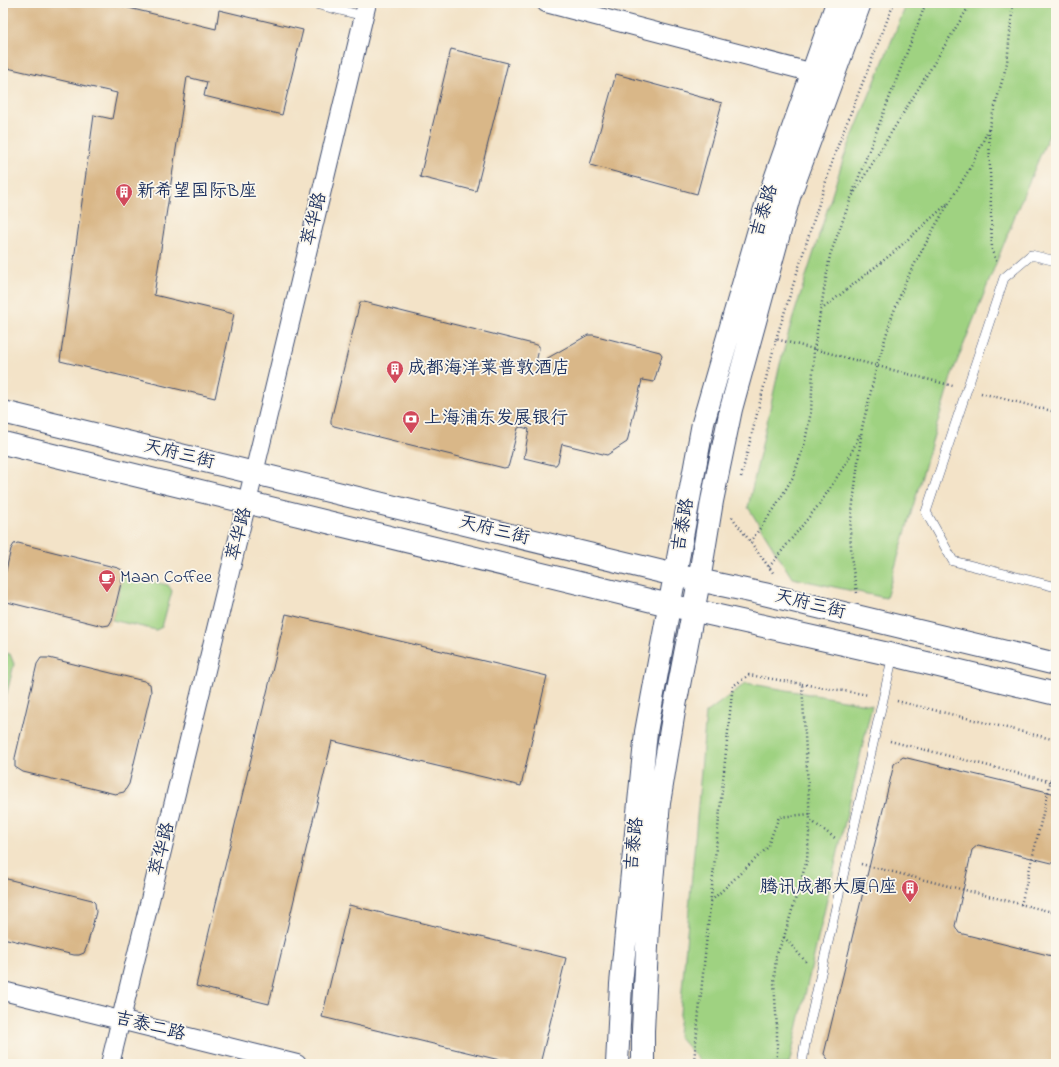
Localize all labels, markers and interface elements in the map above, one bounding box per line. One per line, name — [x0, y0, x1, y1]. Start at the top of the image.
place label: 新希望国际B座 — [137, 179, 257, 205]
street label: 吉泰路 — [745, 181, 785, 241]
building icon: 新希望国际B座 — [114, 182, 134, 207]
street label: 萃华路 — [296, 190, 334, 248]
place label: 成都海洋莱普敦酒店 — [408, 356, 570, 382]
building icon: 成都海洋莱普敦酒店 — [385, 359, 405, 384]
place label: 上海浦东发展银行 — [424, 406, 568, 432]
bank icon: 上海浦东发展银行 — [401, 409, 421, 434]
street label: 天府三街 — [141, 434, 217, 476]
street label: 吉泰路 — [667, 496, 701, 554]
street label: 萃华路 — [221, 505, 259, 563]
street label: 天府三街 — [456, 510, 532, 552]
place label: Maan Coffee — [120, 565, 213, 591]
cafe icon: Maan Coffee — [97, 568, 117, 593]
street label: 天府三街 — [772, 584, 848, 626]
street label: 吉泰路 — [619, 816, 651, 872]
street label: 萃华路 — [144, 820, 182, 878]
place label: 腾讯成都大厦A座 — [760, 875, 897, 901]
building icon: 腾讯成都大厦A座 — [900, 878, 920, 903]
street label: 吉泰二路 — [112, 1006, 188, 1048]

